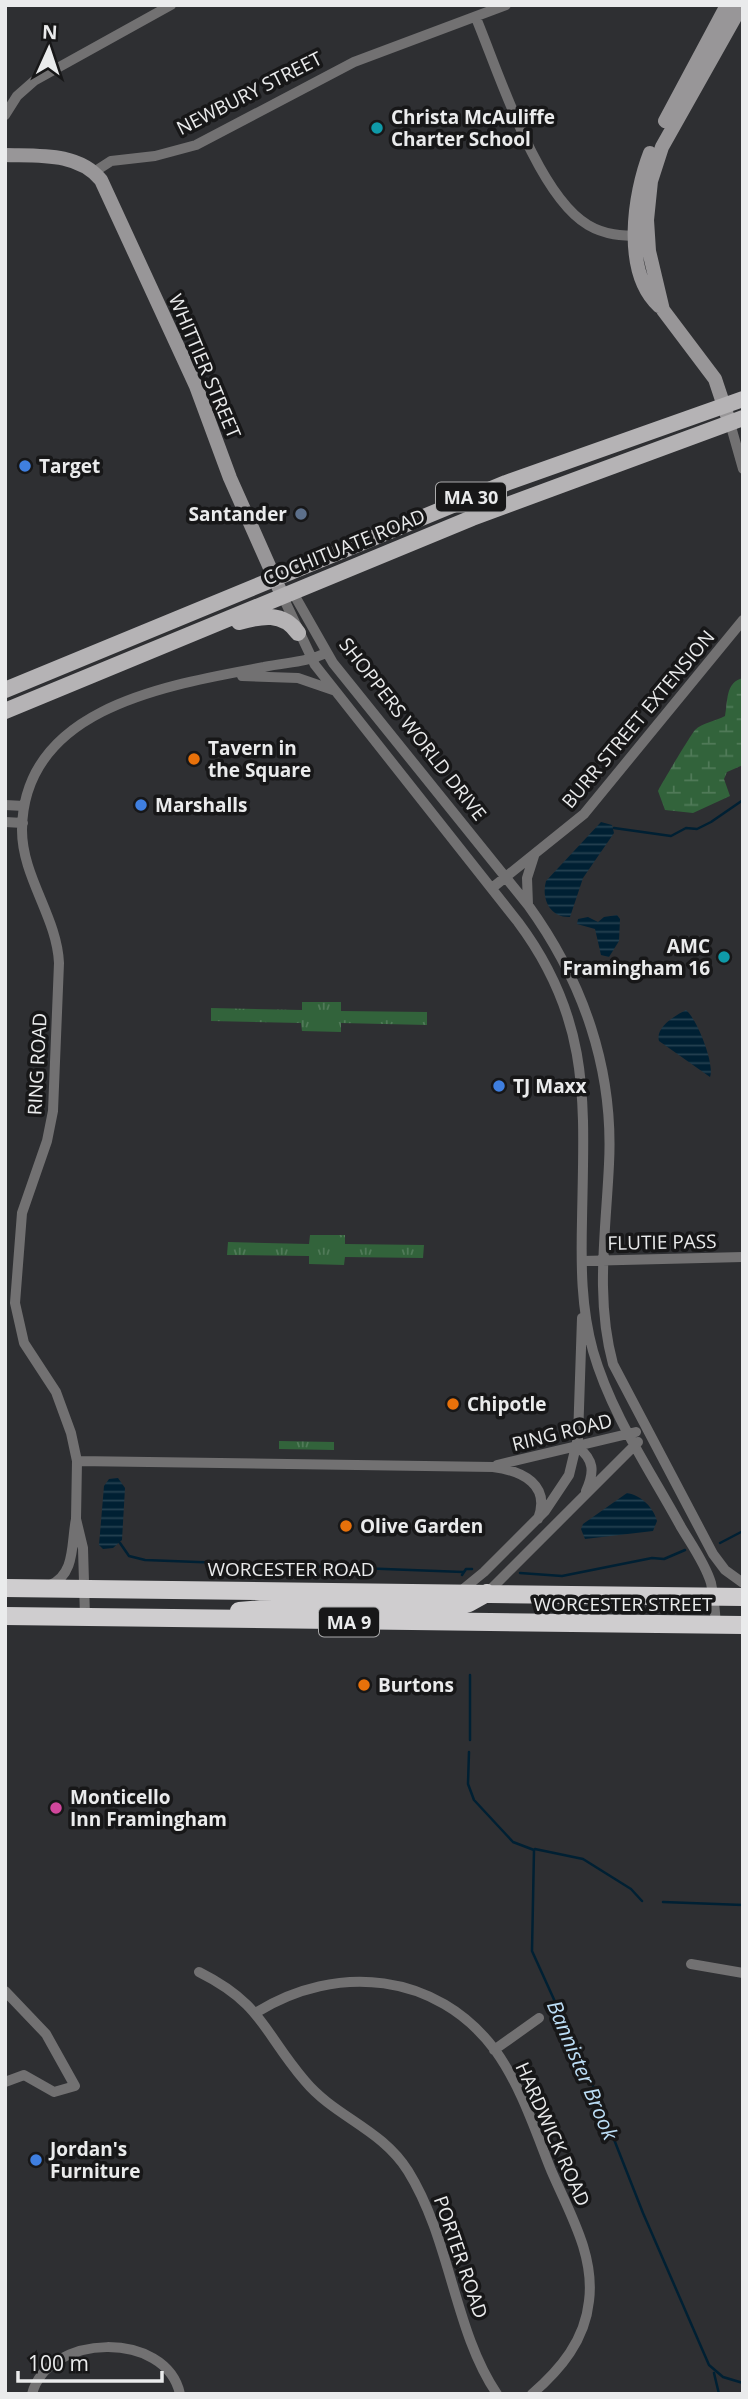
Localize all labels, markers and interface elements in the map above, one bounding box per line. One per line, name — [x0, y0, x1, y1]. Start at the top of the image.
north arrow — [14, 14, 84, 84]
text: N — [41, 19, 58, 45]
street label: NEWBURY STREET — [172, 45, 327, 141]
place label: Christa McAuliffe Charter School — [391, 104, 555, 152]
marker: Christa McAuliffe Charter School — [369, 120, 385, 136]
street label: WHITTIER STREET — [163, 290, 247, 443]
place label: Target — [39, 453, 100, 479]
marker: Target — [17, 458, 33, 474]
road number: MA 30 — [436, 482, 506, 512]
place label: Santander — [188, 501, 287, 527]
street label: COCHITUATE ROAD — [259, 503, 429, 591]
marker: Santander — [293, 506, 309, 522]
street label: BURR STREET EXTENSION — [556, 624, 720, 814]
street label: SHOPPERS WORLD DRIVE — [333, 632, 493, 826]
place label: Tavern in the Square — [208, 735, 311, 783]
marker: Tavern in the Square — [186, 751, 202, 767]
place label: Marshalls — [155, 792, 247, 818]
marker: Marshalls — [133, 797, 149, 813]
place label: AMC Framingham 16 — [563, 933, 710, 981]
marker: AMC Framingham 16 — [716, 949, 732, 965]
street label: RING ROAD — [21, 1012, 53, 1116]
place label: TJ Maxx — [513, 1073, 587, 1099]
marker: TJ Maxx — [491, 1078, 507, 1094]
street label: FLUTIE PASS — [607, 1228, 717, 1256]
place label: Chipotle — [467, 1391, 546, 1417]
marker: Chipotle — [445, 1396, 461, 1412]
street label: RING ROAD — [509, 1407, 615, 1457]
place label: Olive Garden — [360, 1513, 483, 1539]
marker: Olive Garden — [338, 1518, 354, 1534]
street label: WORCESTER ROAD — [208, 1556, 374, 1582]
street label: WORCESTER STREET — [534, 1591, 713, 1617]
road number: MA 9 — [319, 1608, 379, 1637]
place label: Burtons — [378, 1672, 454, 1698]
marker: Burtons — [356, 1677, 372, 1693]
place label: Monticello Inn Framingham — [70, 1784, 227, 1832]
marker: Monticello Inn Framingham — [48, 1800, 64, 1816]
water label: Bannister Brook — [541, 1996, 625, 2145]
street label: HARDWICK ROAD — [510, 2058, 596, 2210]
place label: Jordan's Furniture — [48, 2136, 140, 2184]
marker: Jordan's Furniture — [28, 2152, 44, 2168]
street label: PORTER ROAD — [428, 2192, 494, 2322]
scale bar — [18, 2340, 161, 2384]
text: 100 m — [28, 2349, 89, 2377]

